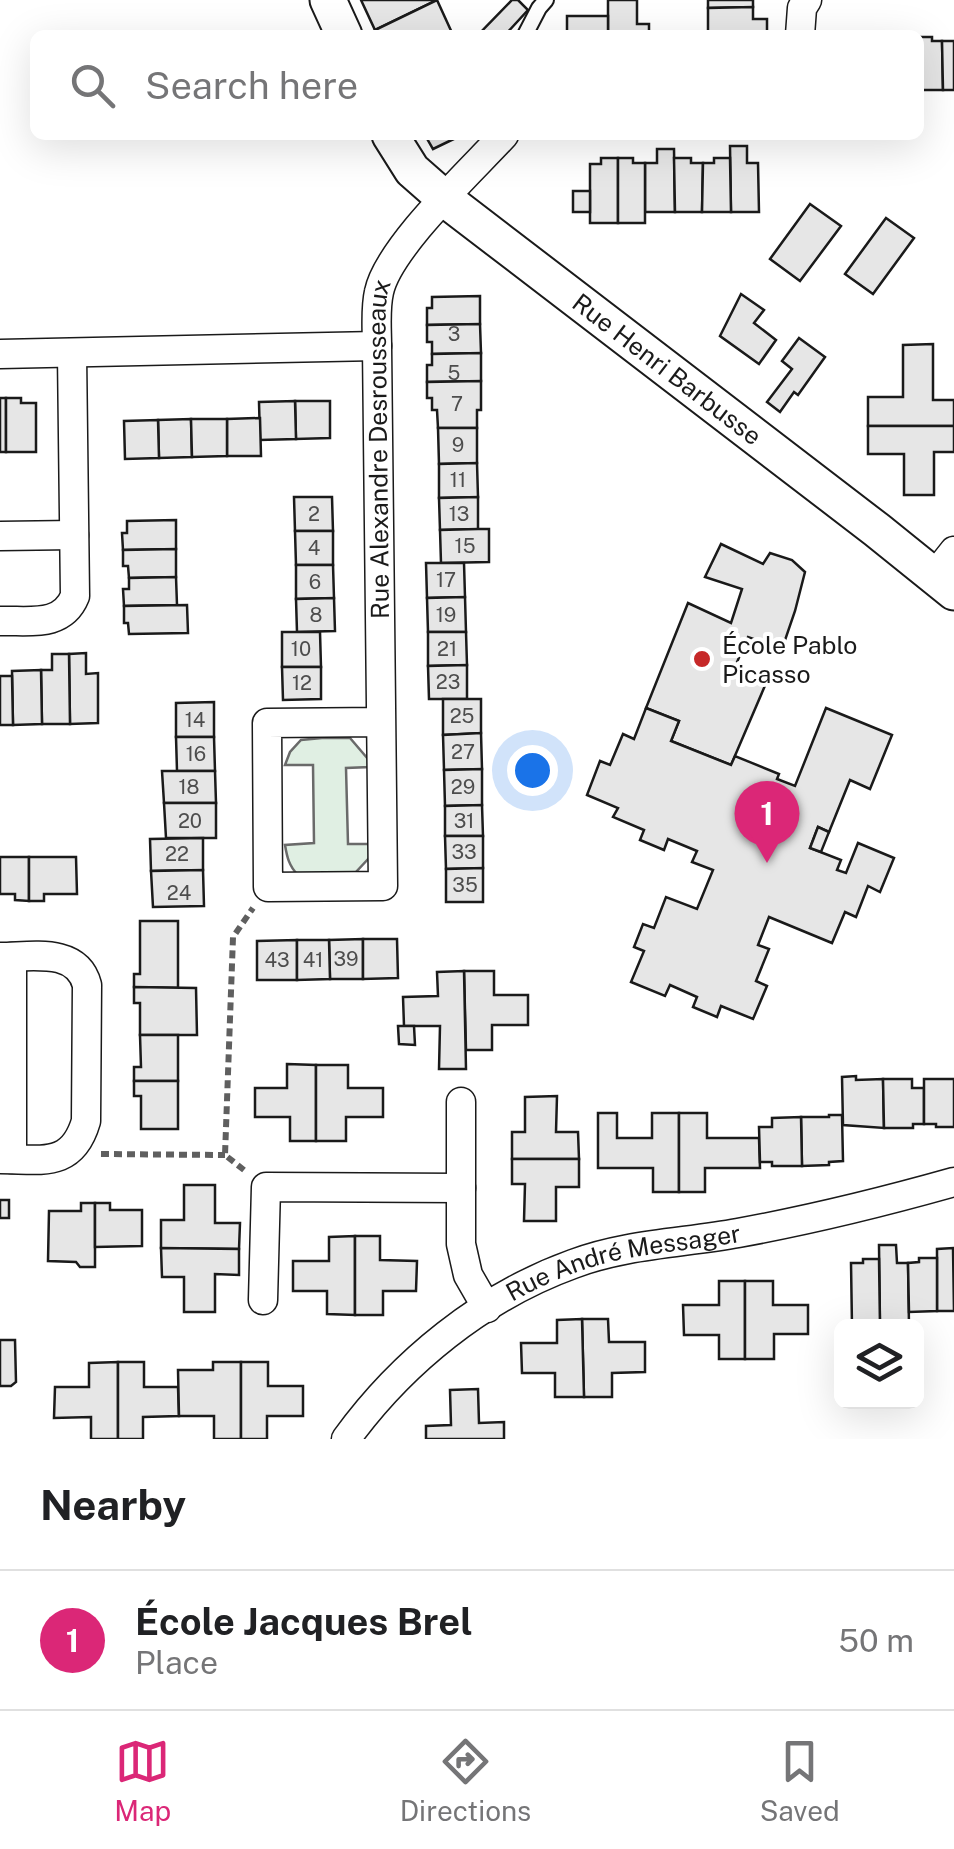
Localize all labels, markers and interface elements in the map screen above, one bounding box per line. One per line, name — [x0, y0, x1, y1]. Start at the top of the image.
search box — [30, 30, 924, 140]
icon: search — [65, 58, 120, 113]
text: Search here — [145, 63, 358, 108]
street label: Rue Alexandre Desrousseaux — [361, 275, 397, 619]
street label: Rue Henri Barbusse — [567, 287, 768, 451]
house number: 3 — [448, 322, 460, 346]
house number: 5 — [448, 361, 460, 385]
house number: 7 — [451, 392, 463, 416]
house number: 9 — [452, 433, 464, 457]
house number: 11 — [450, 468, 466, 492]
house number: 2 — [308, 502, 320, 526]
house number: 13 — [449, 502, 469, 526]
house number: 15 — [455, 534, 475, 558]
house number: 4 — [308, 536, 320, 560]
house number: 17 — [436, 568, 456, 592]
house number: 6 — [309, 570, 321, 594]
house number: 8 — [310, 603, 322, 627]
house number: 19 — [436, 603, 456, 627]
place label: École Pablo Picasso — [722, 630, 858, 689]
house number: 10 — [291, 637, 311, 661]
house number: 21 — [437, 637, 457, 661]
marker: École Pablo Picasso — [691, 648, 713, 670]
house number: 23 — [436, 670, 460, 694]
house number: 12 — [292, 671, 312, 695]
house number: 25 — [450, 704, 474, 728]
house number: 14 — [185, 708, 205, 732]
house number: 27 — [451, 740, 475, 764]
house number: 16 — [186, 742, 206, 766]
your location — [507, 745, 558, 796]
house number: 18 — [178, 775, 200, 799]
house number: 29 — [451, 775, 475, 799]
pin: 1 — [734, 780, 800, 863]
house number: 20 — [178, 809, 202, 833]
house number: 31 — [454, 809, 474, 833]
house number: 33 — [451, 840, 477, 864]
house number: 22 — [165, 842, 189, 866]
house number: 35 — [452, 873, 478, 897]
house number: 24 — [167, 881, 191, 905]
house number: 39 — [334, 947, 358, 971]
house number: 43 — [264, 948, 290, 972]
house number: 41 — [303, 948, 323, 972]
street label: Rue André Messager — [501, 1218, 743, 1307]
map controls — [834, 1319, 924, 1409]
button: layers — [834, 1319, 924, 1409]
text: Nearby — [40, 1480, 186, 1529]
text: École Jacques Brel — [135, 1599, 473, 1644]
text: 1 — [66, 1622, 79, 1659]
text: 50 m — [838, 1622, 914, 1659]
text: Place — [135, 1644, 218, 1681]
tab: Map — [114, 1734, 171, 1827]
tab: Directions — [400, 1734, 531, 1827]
tab: Saved — [760, 1734, 840, 1827]

